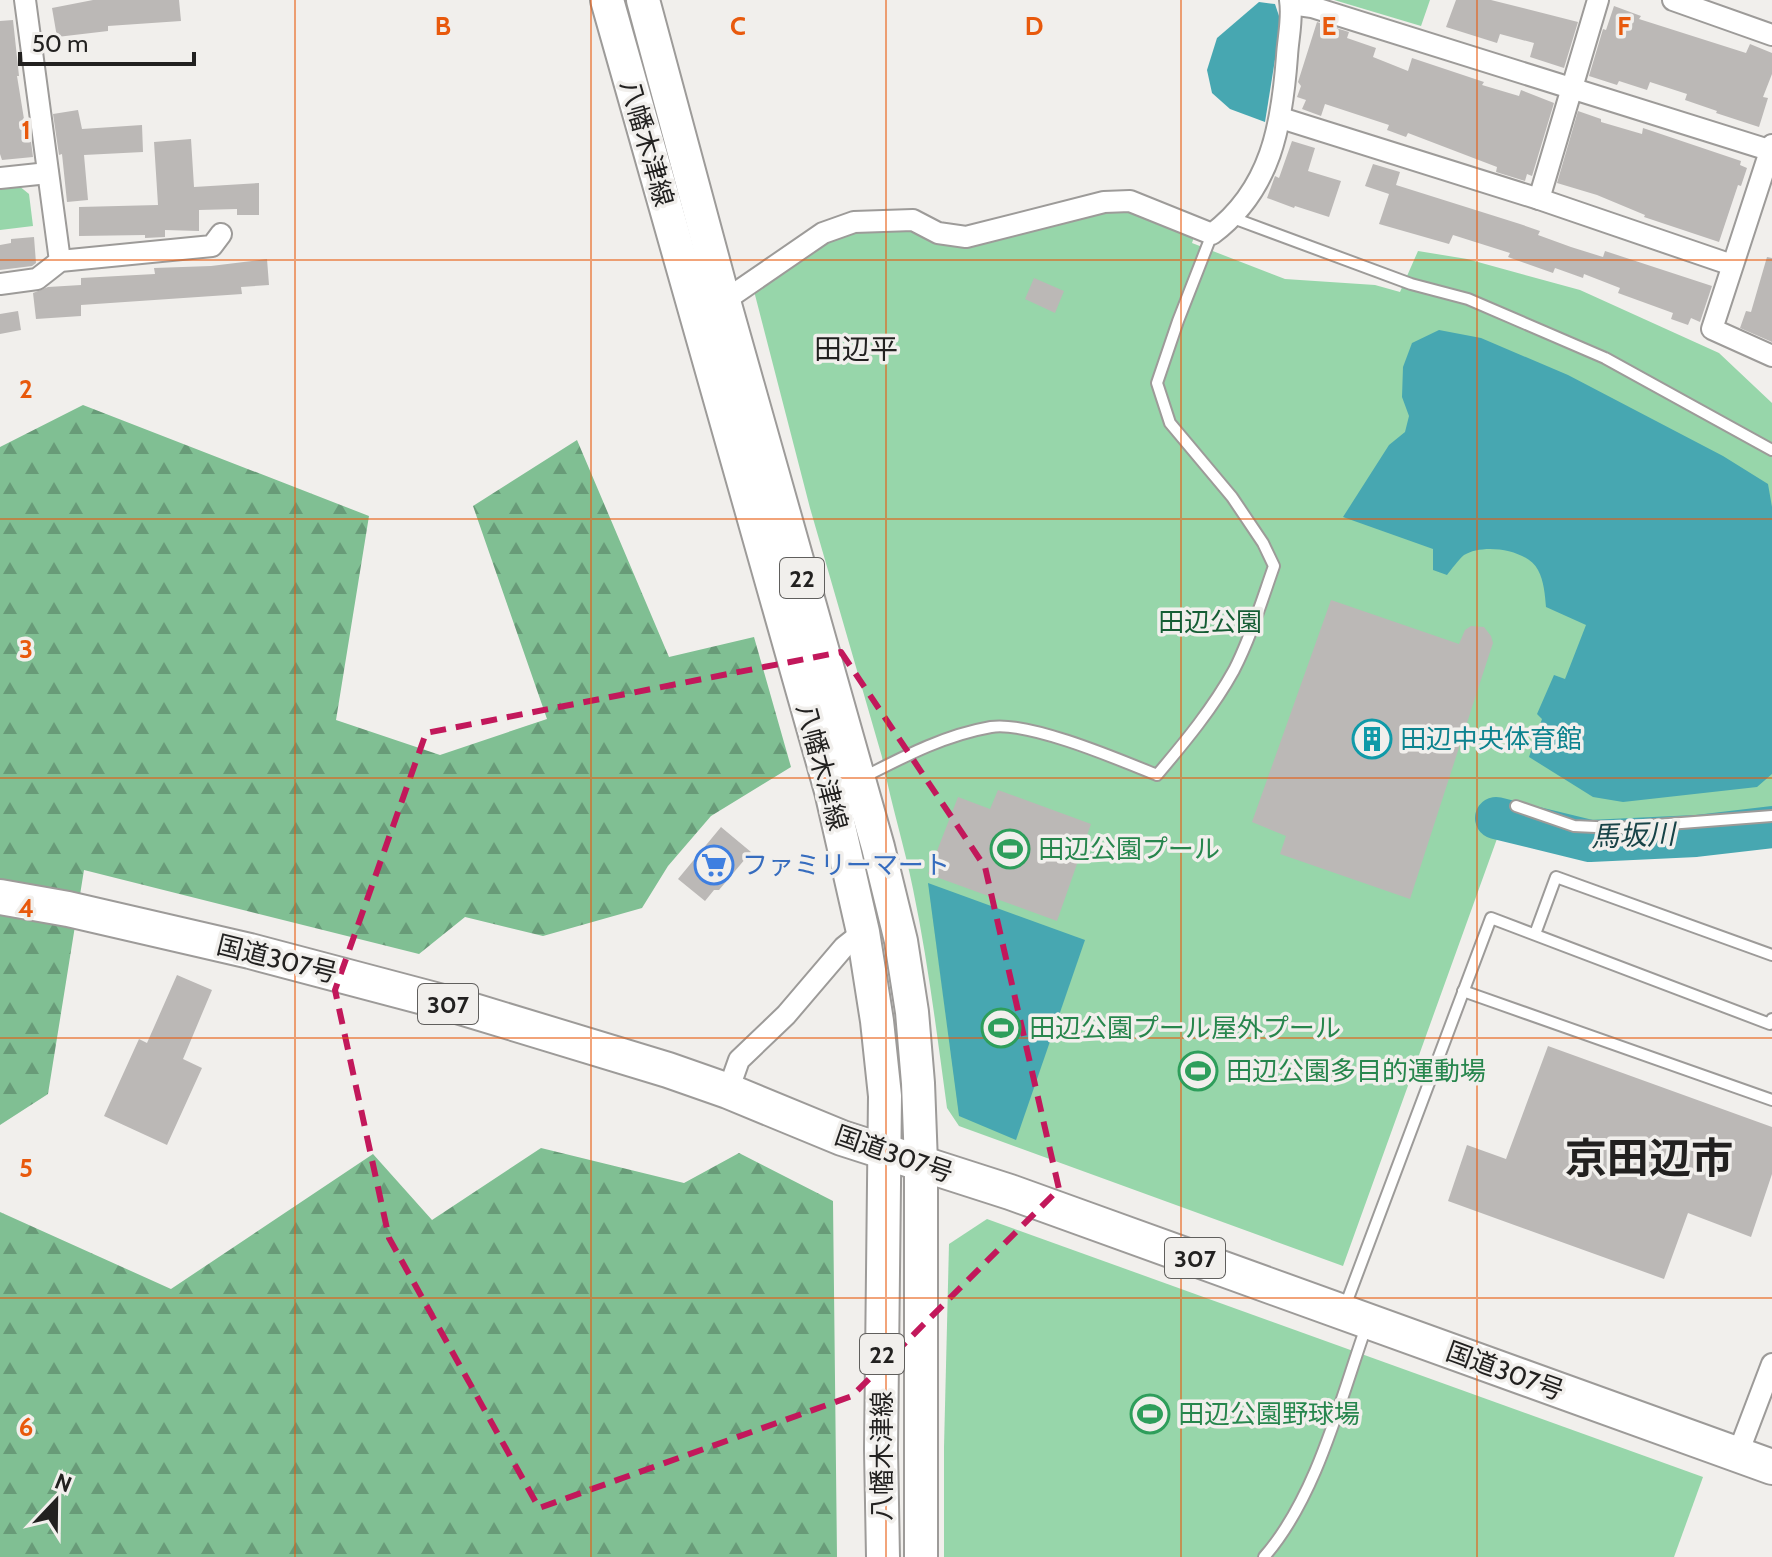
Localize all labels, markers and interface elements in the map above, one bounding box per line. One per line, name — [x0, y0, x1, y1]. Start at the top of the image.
text: B — [435, 10, 451, 42]
text: C — [730, 10, 746, 42]
text: D — [1025, 10, 1043, 42]
text: E — [1322, 10, 1336, 42]
text: F — [1617, 10, 1631, 42]
scale bar — [20, 16, 194, 66]
text: 50 m — [32, 29, 88, 58]
street label: 八幡木津線 — [614, 76, 680, 210]
text: 1 — [21, 114, 31, 146]
district label: 田辺平 — [814, 332, 898, 366]
text: 2 — [19, 373, 33, 405]
road number: 22 — [780, 558, 824, 598]
park label: 田辺公園 — [1158, 606, 1262, 638]
text: 3 — [19, 633, 33, 665]
street label: 八幡木津線 — [790, 700, 854, 834]
building icon: 田辺中央体育館 — [1351, 718, 1393, 760]
place label: 田辺中央体育館 — [1400, 723, 1582, 755]
water label: 馬坂川 — [1590, 816, 1679, 853]
sports icon: 田辺公園プール — [989, 828, 1031, 870]
place label: 田辺公園プール — [1038, 833, 1220, 865]
supermarket icon: ファミリーマート — [693, 844, 735, 886]
place label: ファミリーマート — [742, 849, 950, 881]
text: 4 — [18, 892, 34, 924]
street label: 国道307号 — [213, 929, 341, 989]
road number: 307 — [418, 984, 478, 1024]
sports icon: 田辺公園プール屋外プール — [980, 1007, 1022, 1049]
place label: 田辺公園プール屋外プール — [1029, 1012, 1341, 1044]
sports icon: 田辺公園多目的運動場 — [1177, 1050, 1219, 1092]
place label: 田辺公園多目的運動場 — [1226, 1055, 1486, 1087]
street label: 国道307号 — [831, 1119, 957, 1189]
district label: 京田辺市 — [1565, 1132, 1733, 1184]
text: 5 — [19, 1152, 33, 1184]
road number: 307 — [1165, 1238, 1225, 1278]
road number: 22 — [860, 1334, 904, 1374]
street label: 国道307号 — [1442, 1335, 1568, 1407]
street label: 八幡木津線 — [866, 1391, 898, 1521]
sports icon: 田辺公園野球場 — [1129, 1393, 1171, 1435]
place label: 田辺公園野球場 — [1178, 1398, 1360, 1430]
text: 6 — [19, 1411, 33, 1443]
north arrow — [16, 1461, 96, 1541]
text: N — [51, 1467, 76, 1498]

